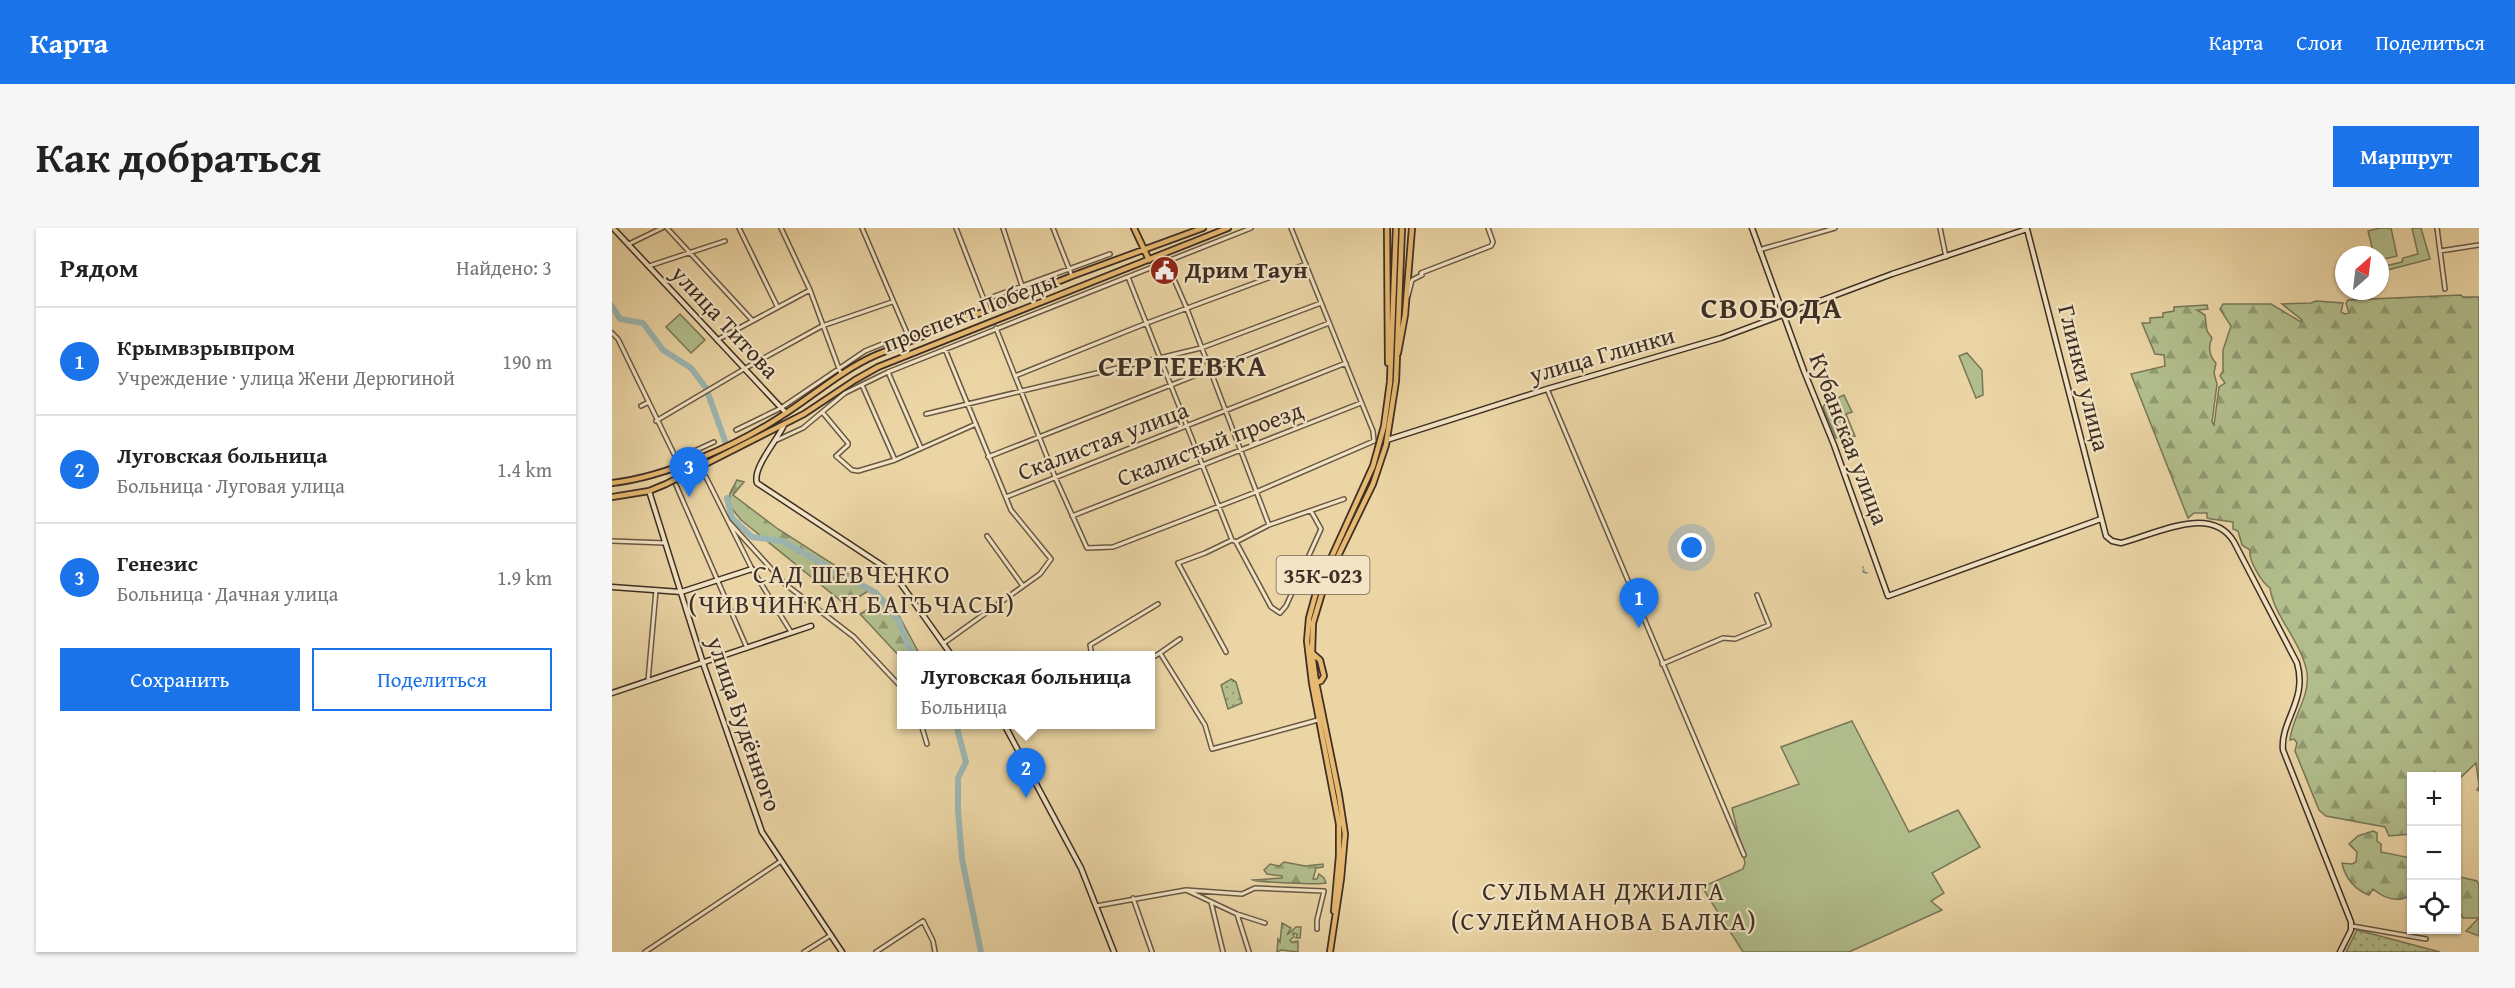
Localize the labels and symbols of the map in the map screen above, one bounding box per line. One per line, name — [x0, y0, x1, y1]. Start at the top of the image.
north arrow — [2335, 246, 2389, 300]
place label: Дрим Таун — [1184, 252, 1308, 287]
public building icon: Дрим Таун — [1148, 254, 1180, 286]
street label: улица Титова — [663, 256, 788, 387]
street label: проспект Победы — [877, 262, 1062, 361]
district label: СВОБОДА — [1701, 285, 1843, 329]
street label: Глинки улица — [2049, 301, 2120, 455]
street label: улица Глинки — [1524, 317, 1679, 392]
district label: СЕРГЕЕВКА — [1098, 343, 1268, 387]
street label: Кубанская улица — [1801, 348, 1899, 530]
street label: Скалистая улица — [1012, 392, 1194, 489]
street label: Скалистый проезд — [1112, 392, 1308, 495]
pin: 3 — [670, 448, 709, 497]
your location — [1677, 533, 1706, 562]
district label: САД ШЕВЧЕНКО (ЧИВЧИНКАН БАГЪЧАСЫ) — [688, 554, 1016, 623]
road number: 35К-023 — [1276, 556, 1370, 594]
pin: 1 — [1620, 578, 1658, 628]
street label: улица Будённого — [698, 631, 791, 816]
pin: 2 — [1006, 748, 1046, 798]
district label: СУЛЬМАН ДЖИЛГА (СУЛЕЙМАНОВА БАЛКА) — [1451, 871, 1757, 940]

